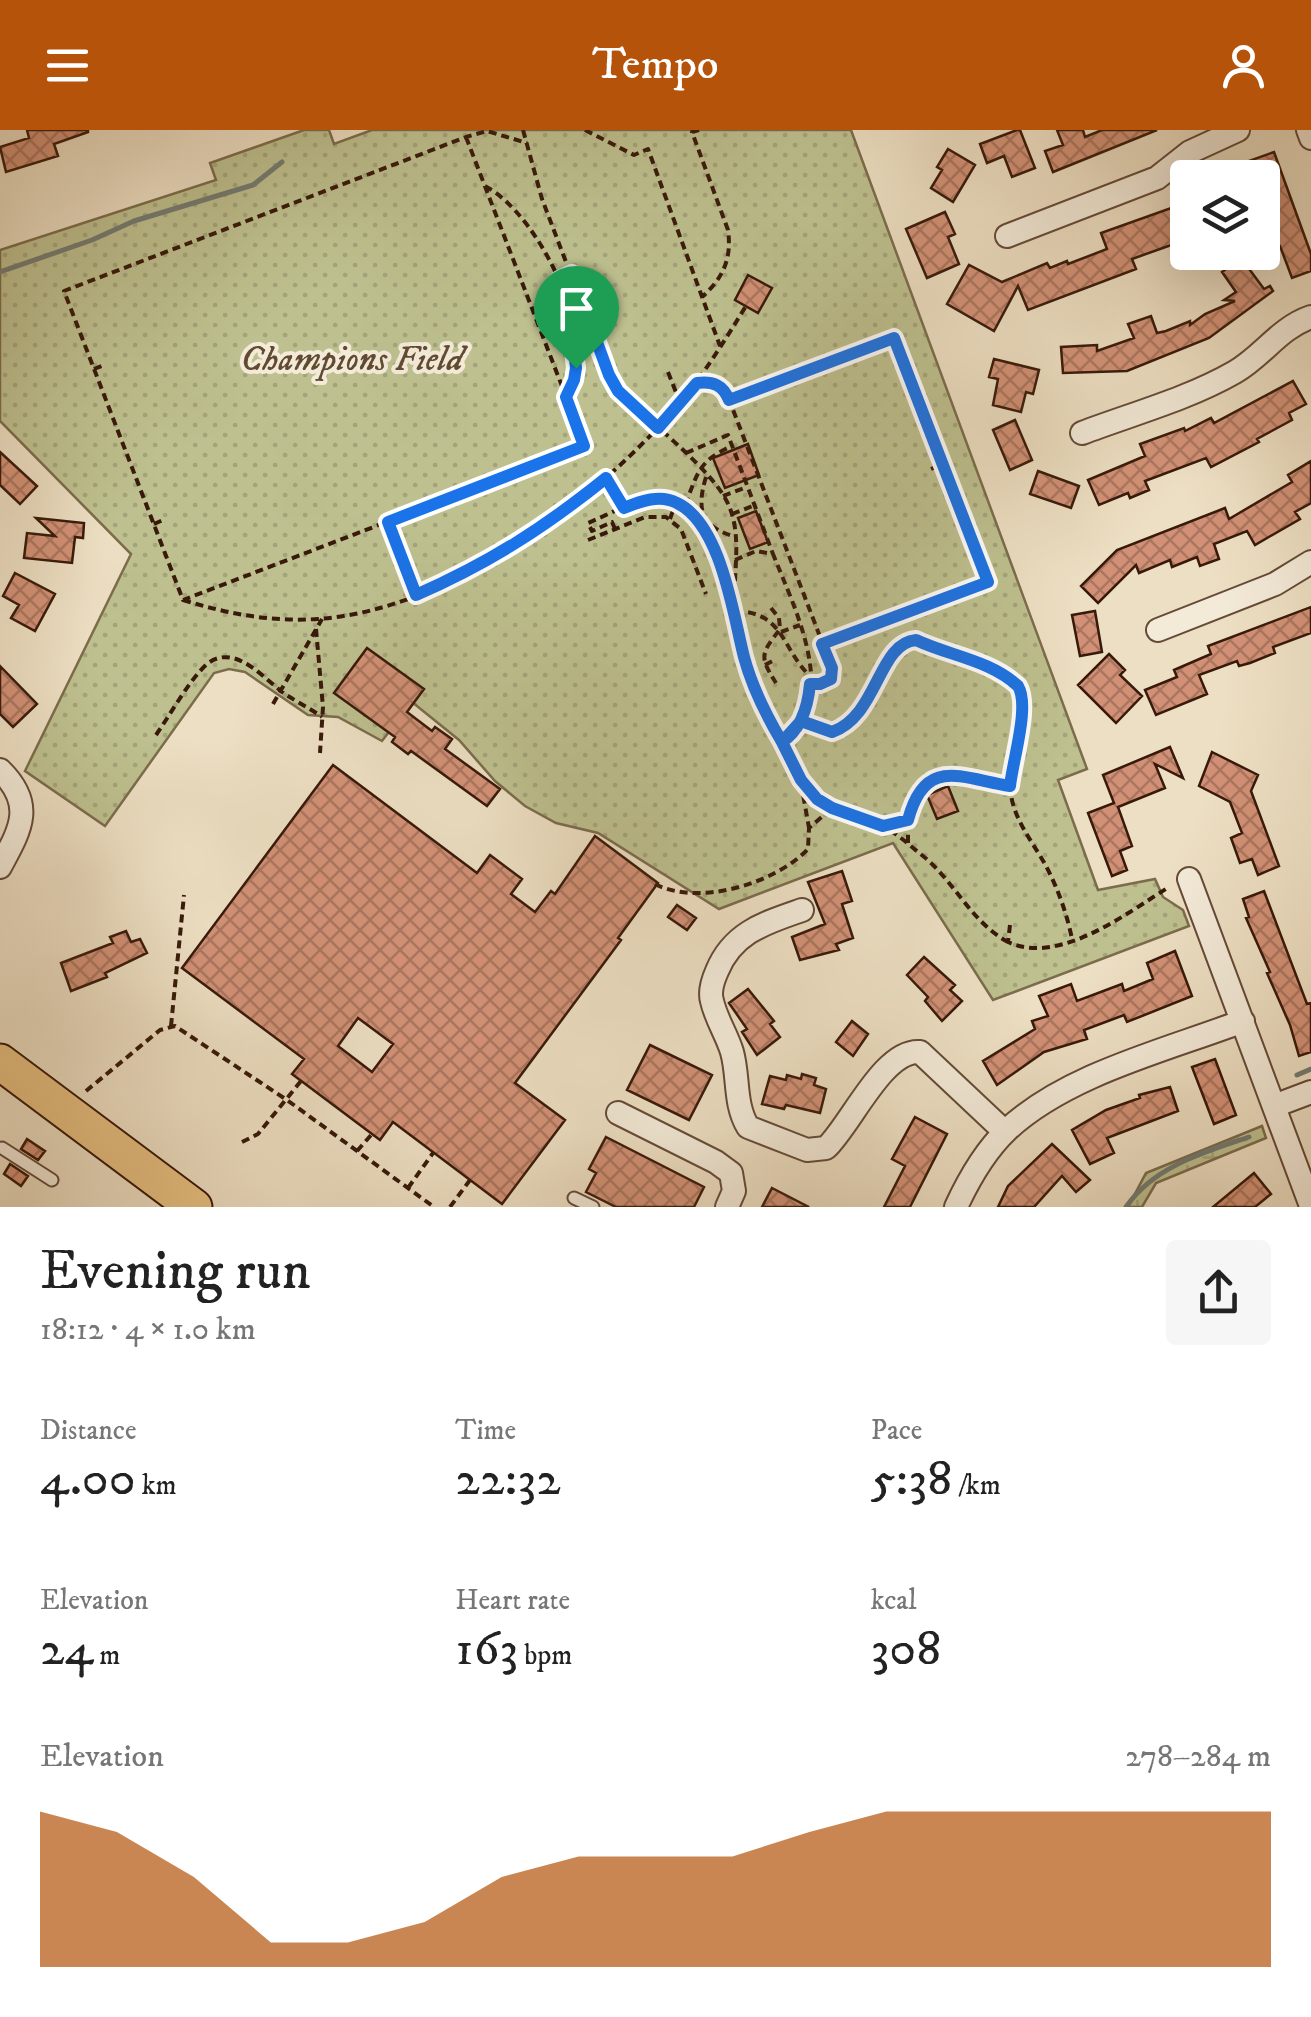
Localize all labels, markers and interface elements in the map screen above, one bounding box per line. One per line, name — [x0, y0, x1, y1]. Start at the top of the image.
text: Tempo — [592, 37, 719, 93]
icon: menu — [40, 38, 95, 93]
icon: person — [1216, 38, 1271, 93]
map controls — [1170, 160, 1280, 270]
button: layers — [1170, 160, 1280, 270]
pin — [534, 266, 619, 369]
icon: arrive — [549, 281, 604, 336]
park label: Champions Field — [241, 338, 469, 382]
text: Evening run — [40, 1238, 311, 1307]
button: share — [1166, 1240, 1271, 1345]
text: 18:12 · 4 × 1.0 km — [40, 1310, 256, 1350]
text: Distance — [40, 1413, 136, 1448]
text: Time — [455, 1413, 516, 1448]
text: Pace — [871, 1413, 922, 1448]
text: 4.00 — [40, 1448, 136, 1511]
text: 22:32 — [455, 1448, 561, 1511]
text: 5:38 — [871, 1448, 952, 1511]
text: km — [136, 1468, 177, 1503]
text: /km — [952, 1468, 1001, 1503]
text: Elevation — [40, 1583, 148, 1618]
text: Heart rate — [455, 1583, 570, 1618]
text: kcal — [871, 1583, 917, 1618]
text: 24 — [40, 1618, 93, 1681]
text: 163 — [455, 1618, 518, 1681]
text: 308 — [871, 1618, 941, 1681]
text: m — [93, 1638, 120, 1673]
text: bpm — [518, 1638, 572, 1673]
text: Elevation — [40, 1737, 164, 1777]
text: 278–284 m — [1125, 1737, 1271, 1777]

